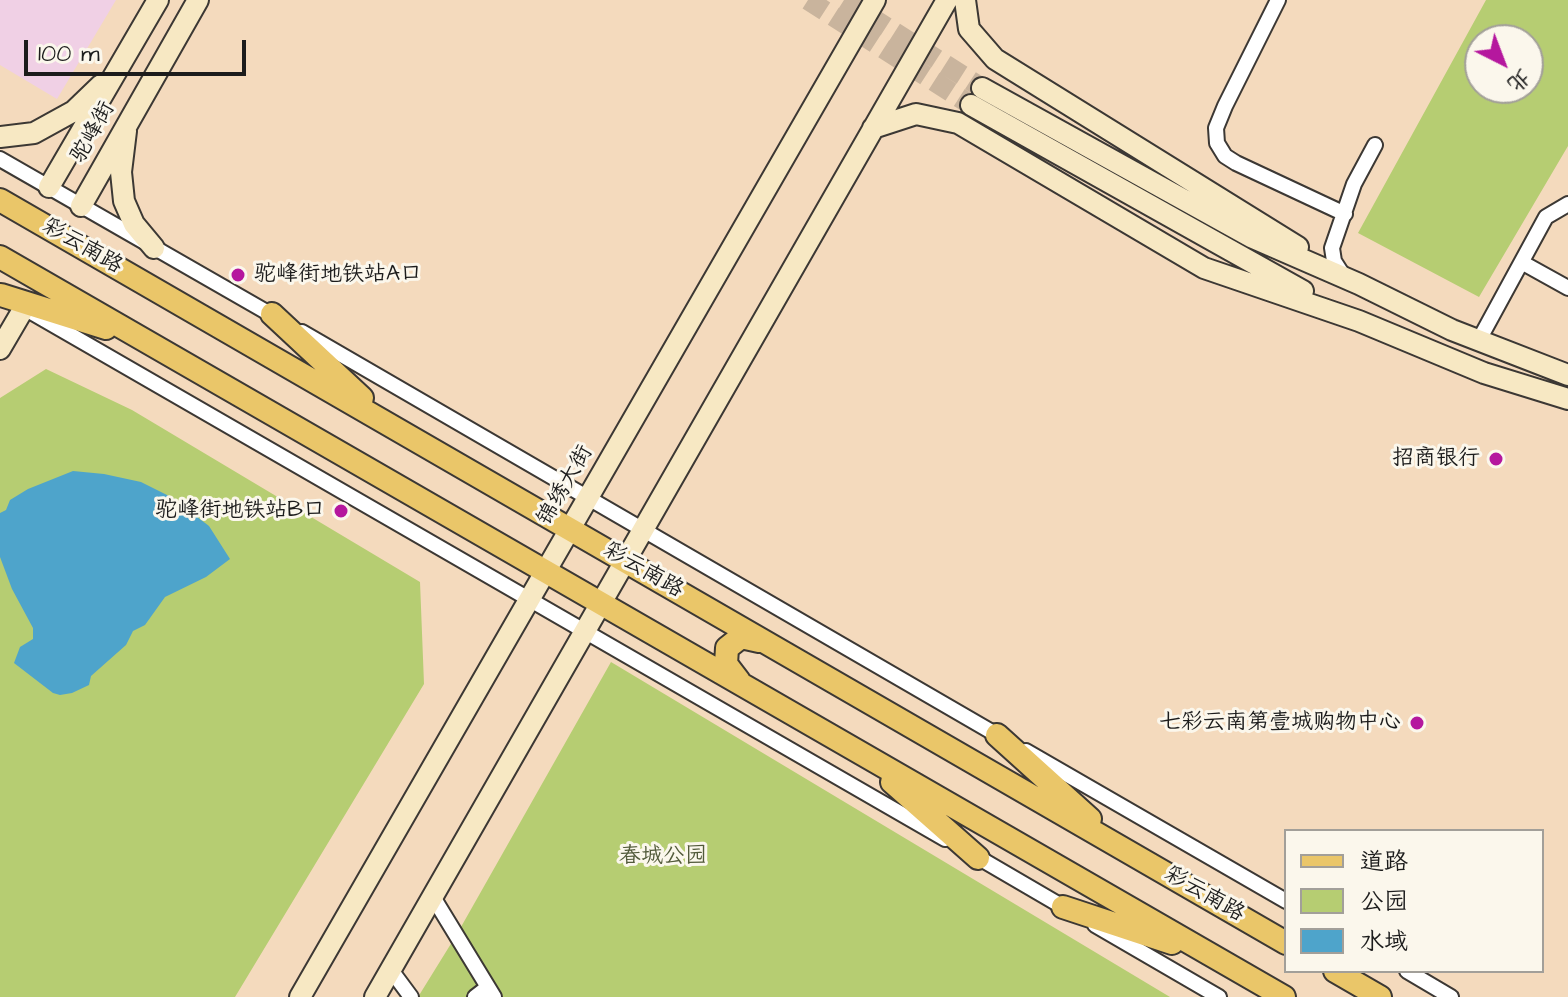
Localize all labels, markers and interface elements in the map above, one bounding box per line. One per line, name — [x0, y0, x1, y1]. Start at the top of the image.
scale bar — [28, 24, 250, 74]
north arrow — [1464, 24, 1544, 104]
text: 100 m — [38, 37, 100, 71]
text: 北 — [1501, 62, 1538, 100]
street label: 驼峰街 — [66, 98, 122, 168]
street label: 彩云南路 — [37, 214, 127, 280]
place label: 驼峰街地铁站A口 — [254, 262, 422, 288]
marker: 驼峰街地铁站A口 — [229, 266, 247, 284]
street label: 锦绣大街 — [533, 441, 599, 531]
place label: 招商银行 — [1392, 446, 1480, 472]
marker: 招商银行 — [1487, 450, 1505, 468]
place label: 驼峰街地铁站B口 — [155, 498, 325, 524]
marker: 驼峰街地铁站B口 — [332, 502, 350, 520]
street label: 彩云南路 — [598, 538, 688, 604]
place label: 七彩云南第壹城购物中心 — [1159, 710, 1401, 736]
marker: 七彩云南第壹城购物中心 — [1408, 714, 1426, 732]
legend — [1284, 829, 1544, 973]
park label: 春城公园 — [619, 844, 707, 870]
text: 道路 — [1360, 845, 1408, 879]
street label: 彩云南路 — [1159, 862, 1249, 928]
text: 公园 — [1360, 885, 1408, 919]
text: 水域 — [1360, 925, 1408, 959]

